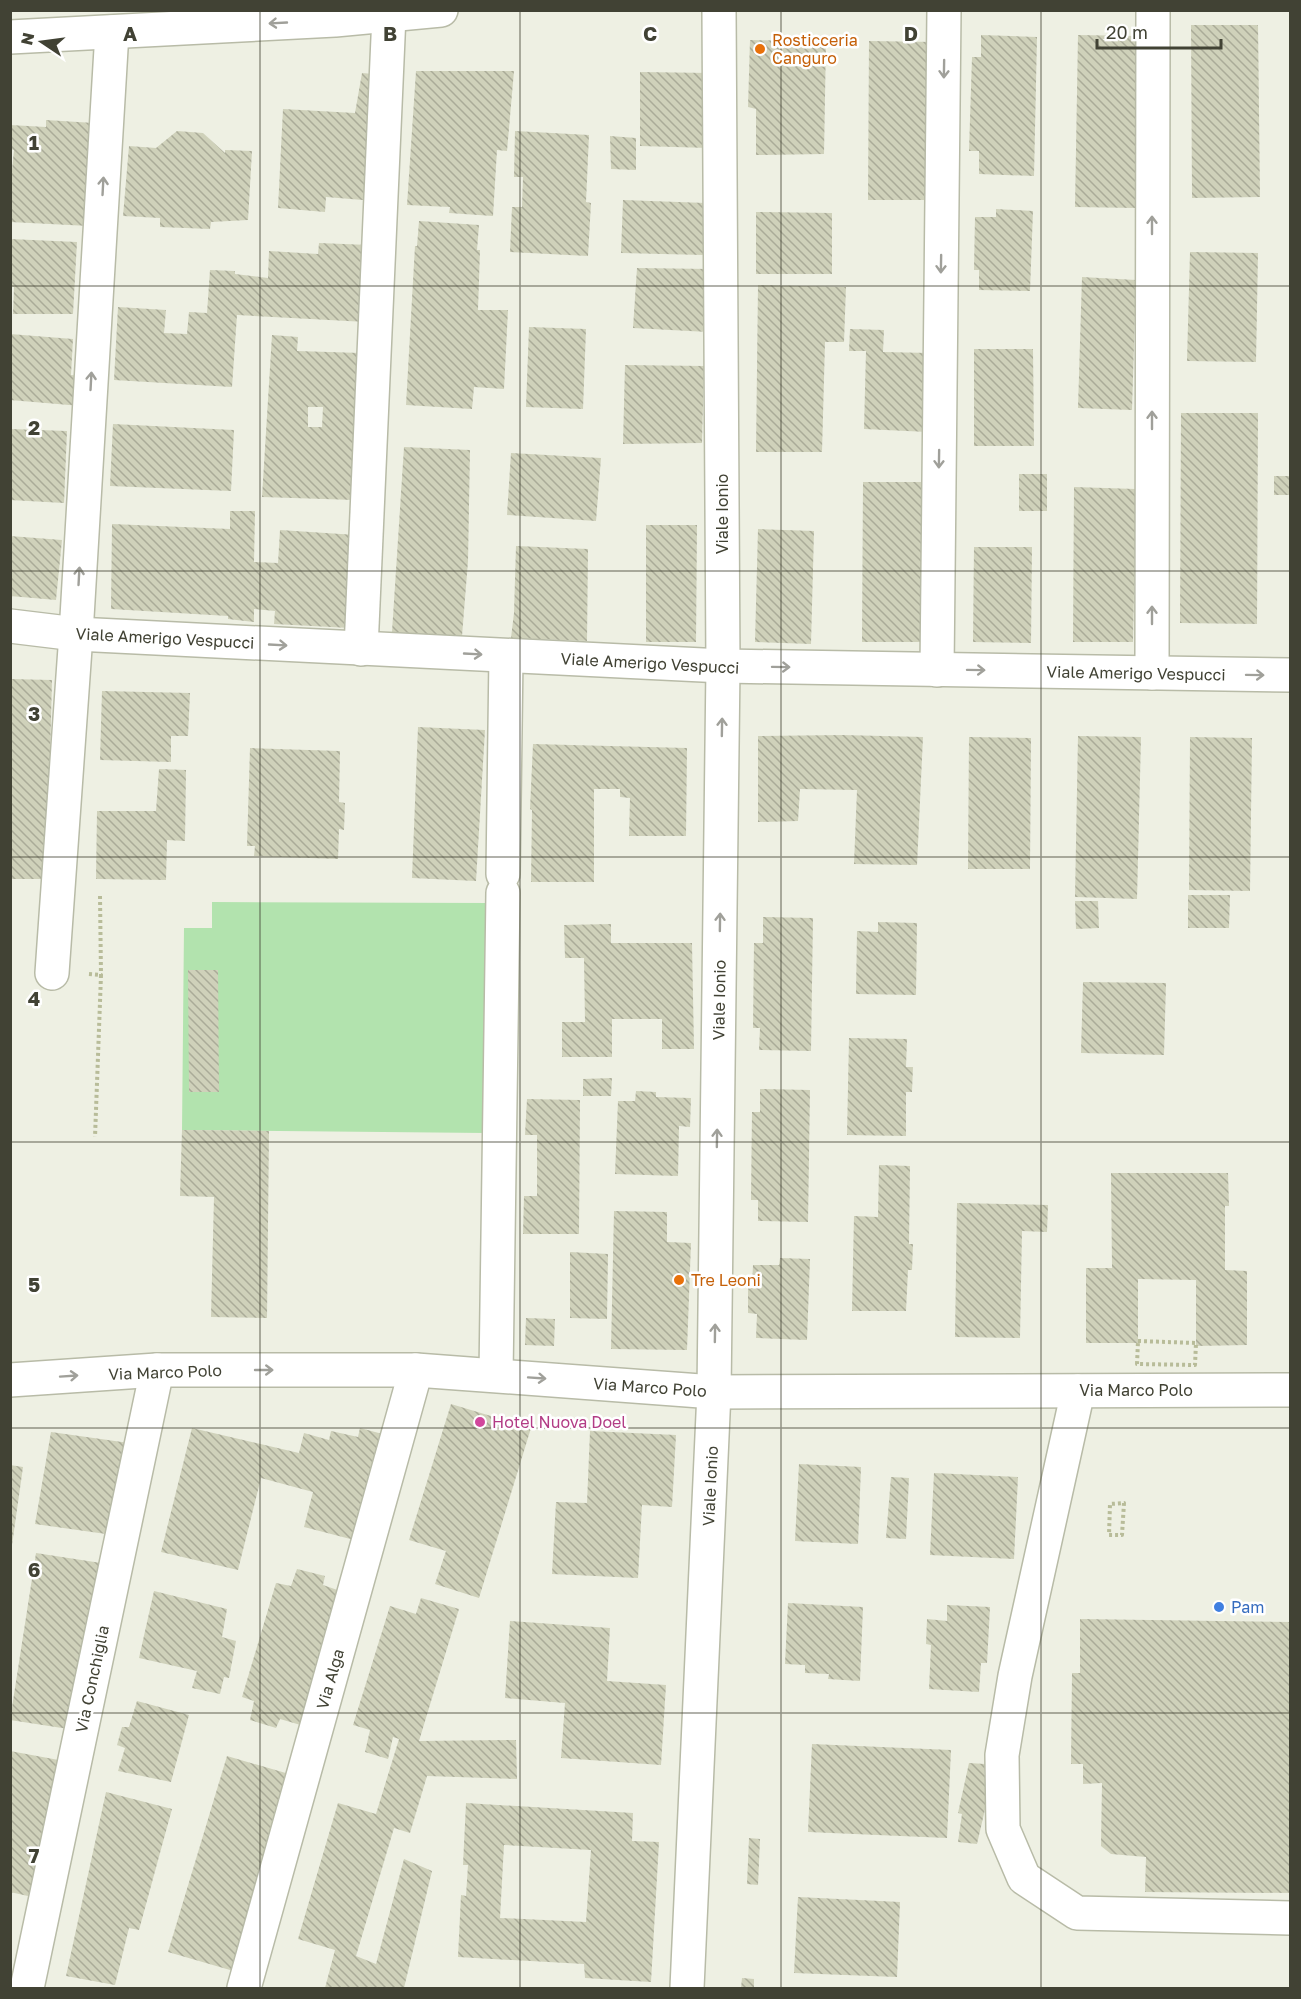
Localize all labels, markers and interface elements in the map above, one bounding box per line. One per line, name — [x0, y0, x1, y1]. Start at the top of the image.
north arrow — [12, 12, 72, 72]
scale bar — [1097, 12, 1222, 50]
one-way arrow — [269, 17, 289, 28]
text: A — [123, 21, 137, 45]
text: B — [383, 21, 397, 45]
text: C — [643, 21, 657, 45]
text: D — [904, 21, 918, 45]
text: 20 m — [1106, 21, 1148, 43]
text: N — [16, 30, 38, 47]
place label: Rosticceria Canguro — [772, 30, 858, 68]
marker: Rosticceria Canguro — [753, 42, 767, 56]
one-way arrow — [938, 58, 950, 78]
text: 1 — [29, 130, 39, 154]
one-way arrow — [97, 177, 108, 197]
one-way arrow — [1146, 215, 1158, 235]
one-way arrow — [936, 253, 947, 273]
one-way arrow — [85, 371, 96, 391]
one-way arrow — [1146, 410, 1158, 430]
text: 2 — [28, 415, 40, 439]
one-way arrow — [933, 448, 945, 468]
street label: Viale Ionio — [712, 474, 732, 554]
one-way arrow — [74, 566, 85, 586]
one-way arrow — [1146, 605, 1158, 625]
street label: Viale Amerigo Vespucci — [75, 623, 255, 653]
one-way arrow — [268, 639, 288, 650]
street label: Viale Amerigo Vespucci — [560, 648, 740, 678]
one-way arrow — [463, 649, 483, 660]
one-way arrow — [771, 661, 791, 673]
street label: Viale Amerigo Vespucci — [1046, 661, 1226, 685]
one-way arrow — [966, 664, 986, 676]
one-way arrow — [1245, 669, 1265, 681]
text: 3 — [28, 701, 40, 725]
one-way arrow — [716, 718, 728, 738]
one-way arrow — [714, 913, 726, 933]
street label: Viale Ionio — [708, 960, 730, 1040]
text: 4 — [28, 986, 40, 1010]
one-way arrow — [711, 1129, 723, 1149]
place label: Tre Leoni — [691, 1270, 761, 1290]
text: 5 — [28, 1272, 40, 1296]
marker: Tre Leoni — [672, 1273, 686, 1287]
one-way arrow — [709, 1324, 721, 1344]
street label: Via Marco Polo — [108, 1360, 222, 1384]
one-way arrow — [253, 1364, 273, 1376]
one-way arrow — [58, 1371, 78, 1382]
one-way arrow — [526, 1373, 546, 1384]
street label: Via Marco Polo — [593, 1373, 707, 1401]
street label: Via Marco Polo — [1079, 1380, 1193, 1400]
place label: Hotel Nuova Doel — [492, 1412, 626, 1432]
marker: Hotel Nuova Doel — [473, 1415, 487, 1429]
street label: Viale Ionio — [698, 1445, 722, 1527]
text: 6 — [28, 1557, 40, 1581]
place label: Pam — [1231, 1597, 1265, 1617]
marker: Pam — [1212, 1600, 1226, 1614]
street label: Via Conchiglia — [71, 1623, 113, 1735]
street label: Via Alga — [312, 1646, 348, 1712]
text: 7 — [29, 1843, 40, 1867]

